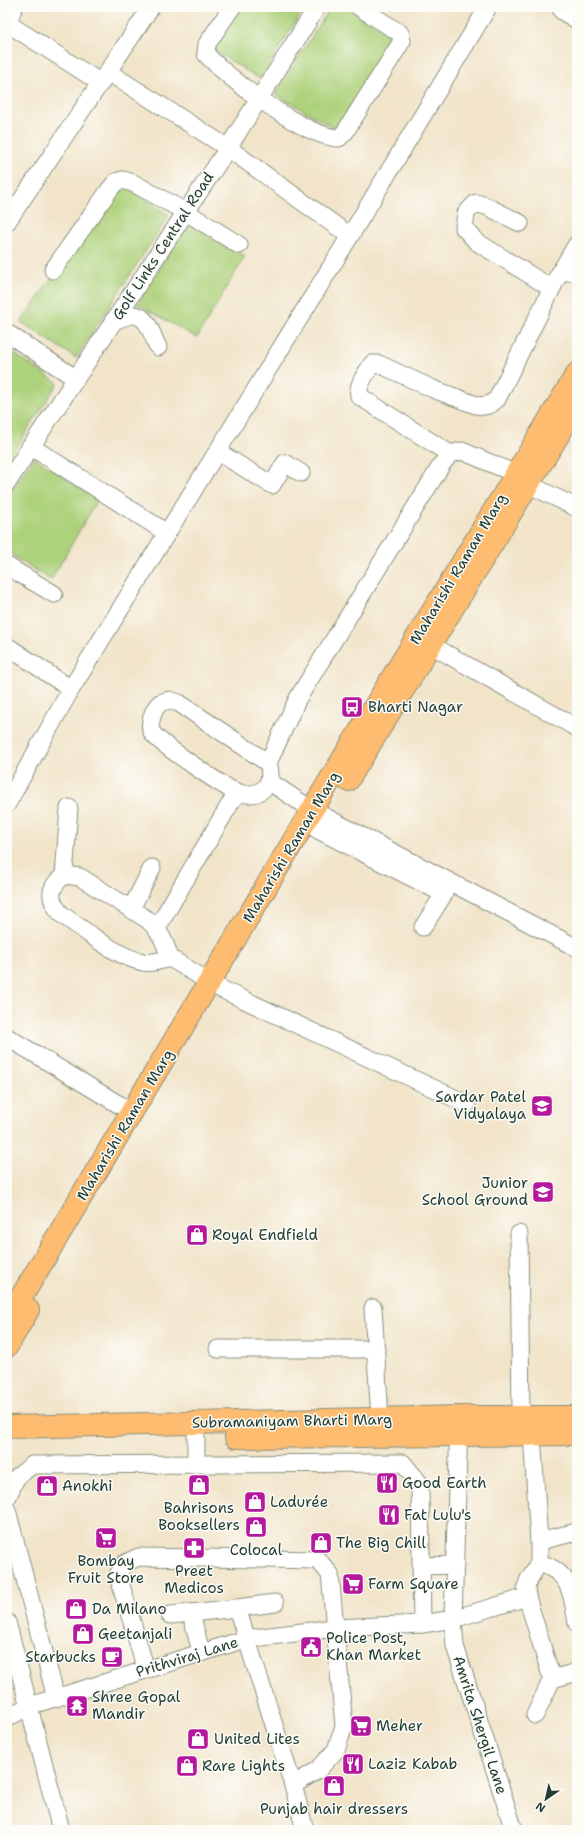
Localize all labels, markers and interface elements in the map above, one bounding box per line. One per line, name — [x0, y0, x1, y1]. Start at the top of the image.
street label: Golf Links Central Road — [108, 168, 219, 324]
street label: Maharishi Raman Marg — [405, 490, 511, 648]
bus stop icon: Bharti Nagar — [339, 694, 365, 720]
place label: Bharti Nagar — [368, 697, 463, 717]
street label: Maharishi Raman Marg — [238, 768, 344, 926]
street label: Maharishi Raman Marg — [72, 1046, 178, 1204]
place label: Sardar Patel Vidyalaya — [435, 1087, 527, 1124]
school or university icon: Sardar Patel Vidyalaya — [529, 1093, 555, 1119]
place label: Junior School Ground — [422, 1173, 528, 1210]
school or university icon: Junior School Ground — [530, 1179, 556, 1205]
shop icon: Royal Endfield — [184, 1222, 210, 1248]
place label: Royal Endfield — [212, 1225, 318, 1245]
street label: Subramaniyam Bharti Marg — [192, 1409, 392, 1433]
restaurant icon: Good Earth — [374, 1470, 400, 1496]
shop icon: Bahrisons Booksellers — [186, 1472, 212, 1498]
shop icon: Anokhi — [34, 1473, 60, 1499]
place label: Good Earth — [402, 1473, 487, 1493]
place label: Anokhi — [62, 1476, 113, 1496]
shop icon: Ladurée — [242, 1489, 268, 1515]
place label: Ladurée — [270, 1492, 328, 1512]
place label: Bahrisons Booksellers — [158, 1498, 240, 1535]
restaurant icon: Fat Lulu's — [376, 1502, 402, 1528]
place label: Fat Lulu's — [404, 1505, 472, 1525]
shop icon: Colocal — [243, 1514, 269, 1540]
supermarket icon: Bombay Fruit Store — [93, 1525, 119, 1551]
shop icon: The Big Chill — [308, 1530, 334, 1556]
place label: The Big Chill — [336, 1533, 426, 1553]
pharmacy icon: Preet Medicos — [181, 1535, 207, 1561]
place label: Colocal — [230, 1540, 283, 1560]
place label: Bombay Fruit Store — [68, 1551, 144, 1588]
place label: Preet Medicos — [164, 1561, 224, 1598]
supermarket icon: Farm Square — [340, 1571, 366, 1597]
place label: Farm Square — [368, 1574, 459, 1594]
shop icon: Da Milano — [63, 1596, 89, 1622]
place label: Da Milano — [92, 1599, 167, 1619]
shop icon: Geetanjali — [70, 1621, 96, 1647]
place label: Geetanjali — [98, 1624, 172, 1644]
place label: Police Post, Khan Market — [326, 1628, 421, 1665]
street label: Prithviraj Lane — [133, 1632, 241, 1682]
public building icon: Police Post, Khan Market — [298, 1634, 324, 1660]
cafe icon: Starbucks — [99, 1644, 125, 1670]
place label: Starbucks — [25, 1647, 96, 1667]
street label: Amrita Shergil Lane — [448, 1653, 512, 1797]
place label: Shree Gopal Mandir — [92, 1687, 181, 1724]
temple icon: Shree Gopal Mandir — [64, 1693, 90, 1719]
supermarket icon: Meher — [348, 1713, 374, 1739]
place label: Meher — [376, 1716, 423, 1736]
shop icon: United Lites — [185, 1726, 211, 1752]
place label: United Lites — [214, 1729, 300, 1749]
restaurant icon: Laziz Kabab — [340, 1751, 366, 1777]
shop icon: Rare Lights — [174, 1753, 200, 1779]
place label: Laziz Kabab — [368, 1754, 457, 1774]
place label: Rare Lights — [202, 1756, 285, 1776]
shop icon: Punjab hair dressers — [321, 1773, 347, 1799]
north arrow — [526, 1779, 566, 1819]
text: N — [533, 1798, 548, 1816]
place label: Punjab hair dressers — [260, 1799, 408, 1819]

